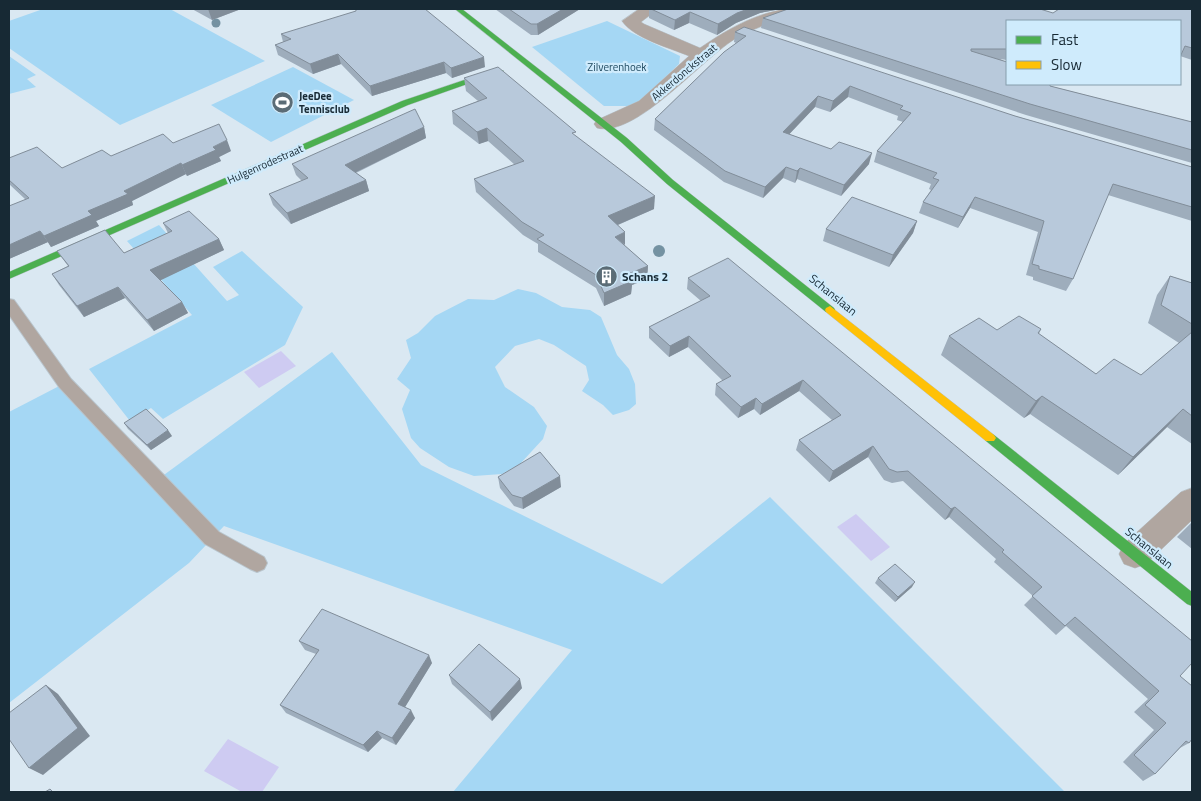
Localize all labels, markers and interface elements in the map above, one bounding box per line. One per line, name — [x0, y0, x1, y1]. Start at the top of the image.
legend — [1006, 20, 1181, 85]
text: Fast — [1051, 28, 1079, 51]
street label: Akkerdonckstraat — [648, 40, 720, 104]
text: Slow — [1051, 53, 1082, 76]
park label: Zilverenhoek — [587, 59, 647, 75]
place label: JeeDee Tennisclub — [299, 88, 350, 117]
sports icon: JeeDee Tennisclub — [271, 90, 295, 114]
street label: Hulgenrodestraat — [225, 140, 306, 188]
building icon: Schans 2 — [594, 265, 618, 289]
place label: Schans 2 — [622, 267, 668, 286]
street label: Schanslaan — [805, 269, 862, 320]
street label: Schanslaan — [1121, 522, 1178, 573]

